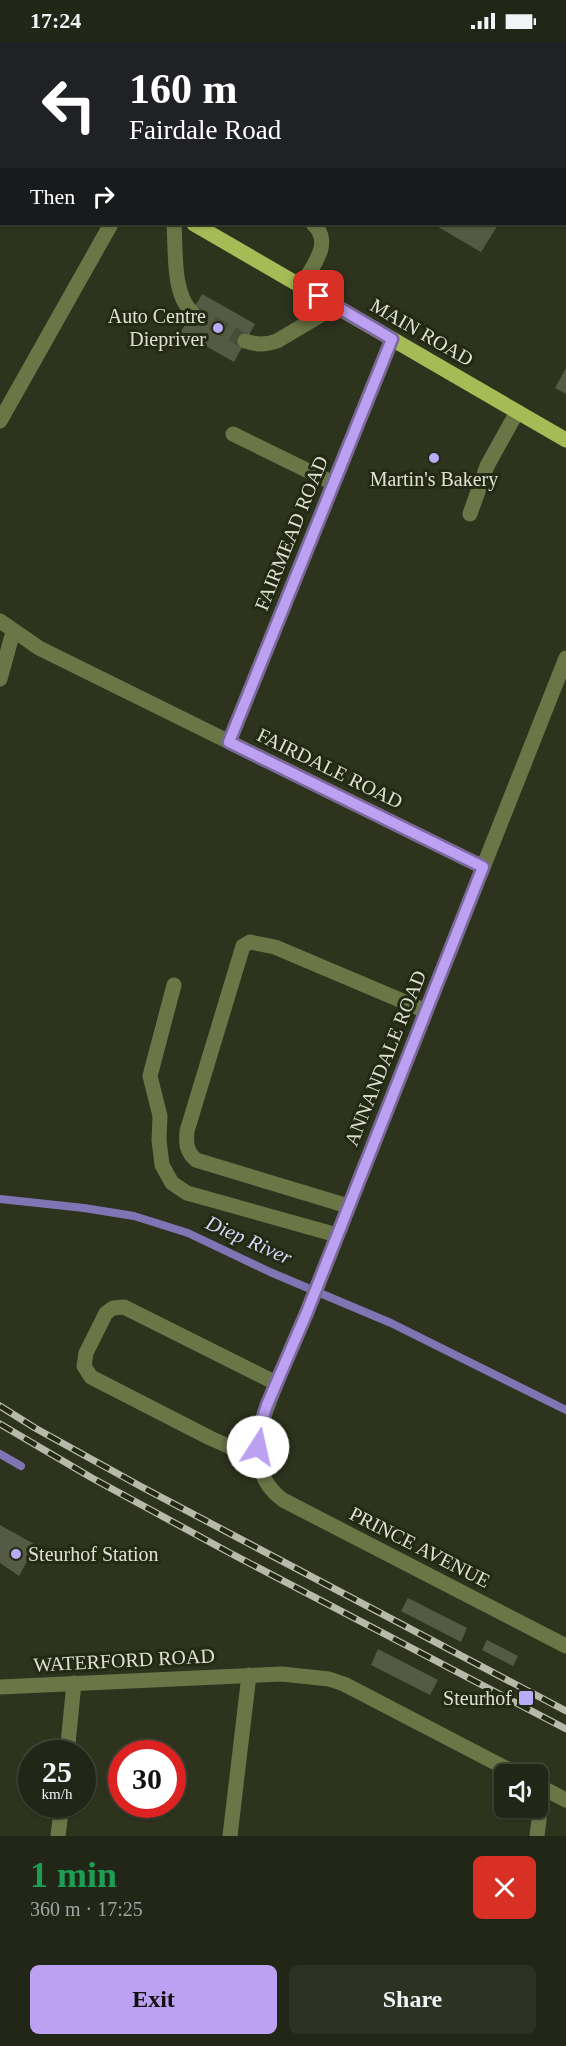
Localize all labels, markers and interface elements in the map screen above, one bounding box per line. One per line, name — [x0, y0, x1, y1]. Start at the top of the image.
text: 17:24 — [30, 8, 81, 33]
icon: left — [30, 66, 108, 144]
text: 160 m — [129, 66, 238, 112]
text: Fairdale Road — [129, 115, 281, 145]
icon: right — [87, 180, 120, 213]
text: Then — [30, 184, 75, 209]
pin — [293, 270, 344, 321]
icon: arrive — [302, 279, 335, 312]
street label: MAIN ROAD — [367, 294, 477, 370]
place label: Auto Centre Diepriver — [108, 305, 206, 351]
marker: Auto Centre Diepriver — [211, 321, 225, 335]
marker: Martin's Bakery — [427, 451, 441, 465]
street label: FAIRMEAD ROAD — [250, 453, 332, 613]
place label: Martin's Bakery — [370, 468, 498, 491]
street label: FAIRDALE ROAD — [254, 723, 406, 813]
street label: ANNANDALE ROAD — [340, 967, 430, 1149]
water label: Diep River — [201, 1210, 296, 1270]
position arrow — [226, 1415, 290, 1479]
street label: PRINCE AVENUE — [346, 1502, 494, 1592]
place label: Steurhof Station — [28, 1543, 159, 1565]
marker: Steurhof Station — [9, 1547, 23, 1561]
street label: WATERFORD ROAD — [33, 1644, 215, 1676]
place label: Steurhof — [443, 1687, 512, 1709]
marker: Steurhof — [517, 1689, 535, 1707]
speed limit sign: 30 — [108, 1740, 186, 1818]
text: 25 — [42, 1755, 72, 1788]
map controls — [494, 1764, 548, 1818]
button: sound — [494, 1764, 548, 1818]
text: km/h — [42, 1786, 72, 1802]
text: 1 min — [30, 1855, 117, 1895]
button: close — [473, 1856, 536, 1919]
text: 360 m · 17:25 — [30, 1898, 143, 1920]
button: Exit — [30, 1965, 277, 2034]
button: Share — [289, 1965, 536, 2034]

